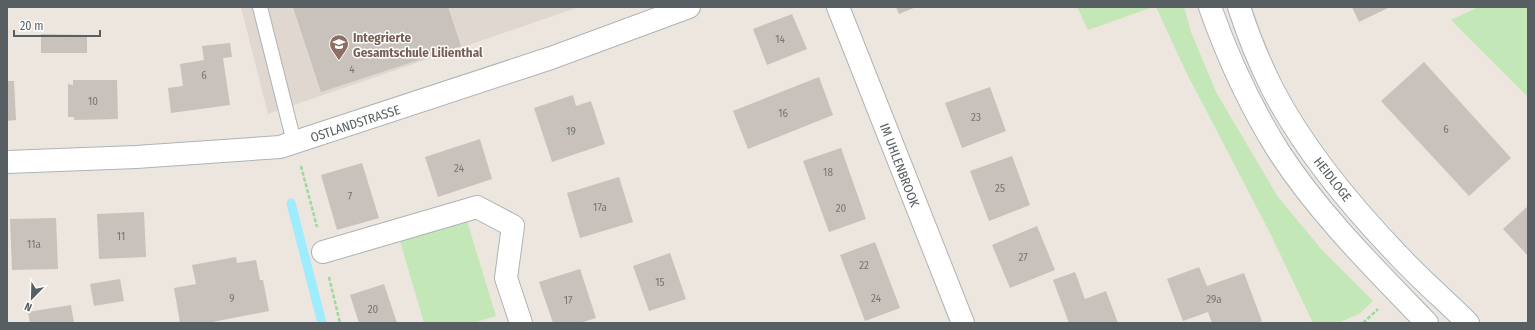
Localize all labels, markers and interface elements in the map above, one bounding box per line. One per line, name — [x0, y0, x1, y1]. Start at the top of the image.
scale bar — [14, 12, 100, 38]
text: 20 m — [20, 19, 44, 33]
place label: Integrierte Gesamtschule Lilienthal — [353, 30, 483, 60]
school or university icon: Integrierte Gesamtschule Lilienthal — [328, 33, 350, 61]
house number: 14 — [775, 33, 785, 46]
house number: 4 — [349, 63, 355, 76]
house number: 6 — [201, 69, 207, 82]
house number: 10 — [88, 95, 98, 108]
street label: OSTLANDSTRASSE — [308, 102, 402, 145]
house number: 16 — [778, 107, 788, 120]
house number: 23 — [971, 111, 981, 124]
street label: IM UHLENBROOK — [877, 121, 922, 209]
house number: 6 — [1443, 123, 1449, 136]
house number: 19 — [566, 125, 576, 138]
street label: HEIDLOGE — [1311, 154, 1354, 204]
house number: 24 — [454, 162, 465, 175]
house number: 18 — [823, 166, 833, 179]
house number: 25 — [995, 182, 1005, 195]
house number: 7 — [348, 190, 353, 203]
house number: 17a — [593, 201, 607, 214]
house number: 20 — [836, 202, 847, 215]
house number: 11 — [117, 230, 125, 243]
house number: 11a — [27, 238, 41, 251]
house number: 27 — [1018, 251, 1028, 264]
house number: 22 — [859, 259, 869, 272]
house number: 15 — [655, 276, 665, 289]
north arrow — [12, 278, 52, 318]
house number: 9 — [229, 292, 235, 305]
house number: 24 — [871, 292, 882, 305]
house number: 29a — [1206, 293, 1222, 306]
house number: 17 — [564, 294, 573, 307]
text: N — [23, 299, 34, 314]
house number: 20 — [368, 303, 379, 316]

